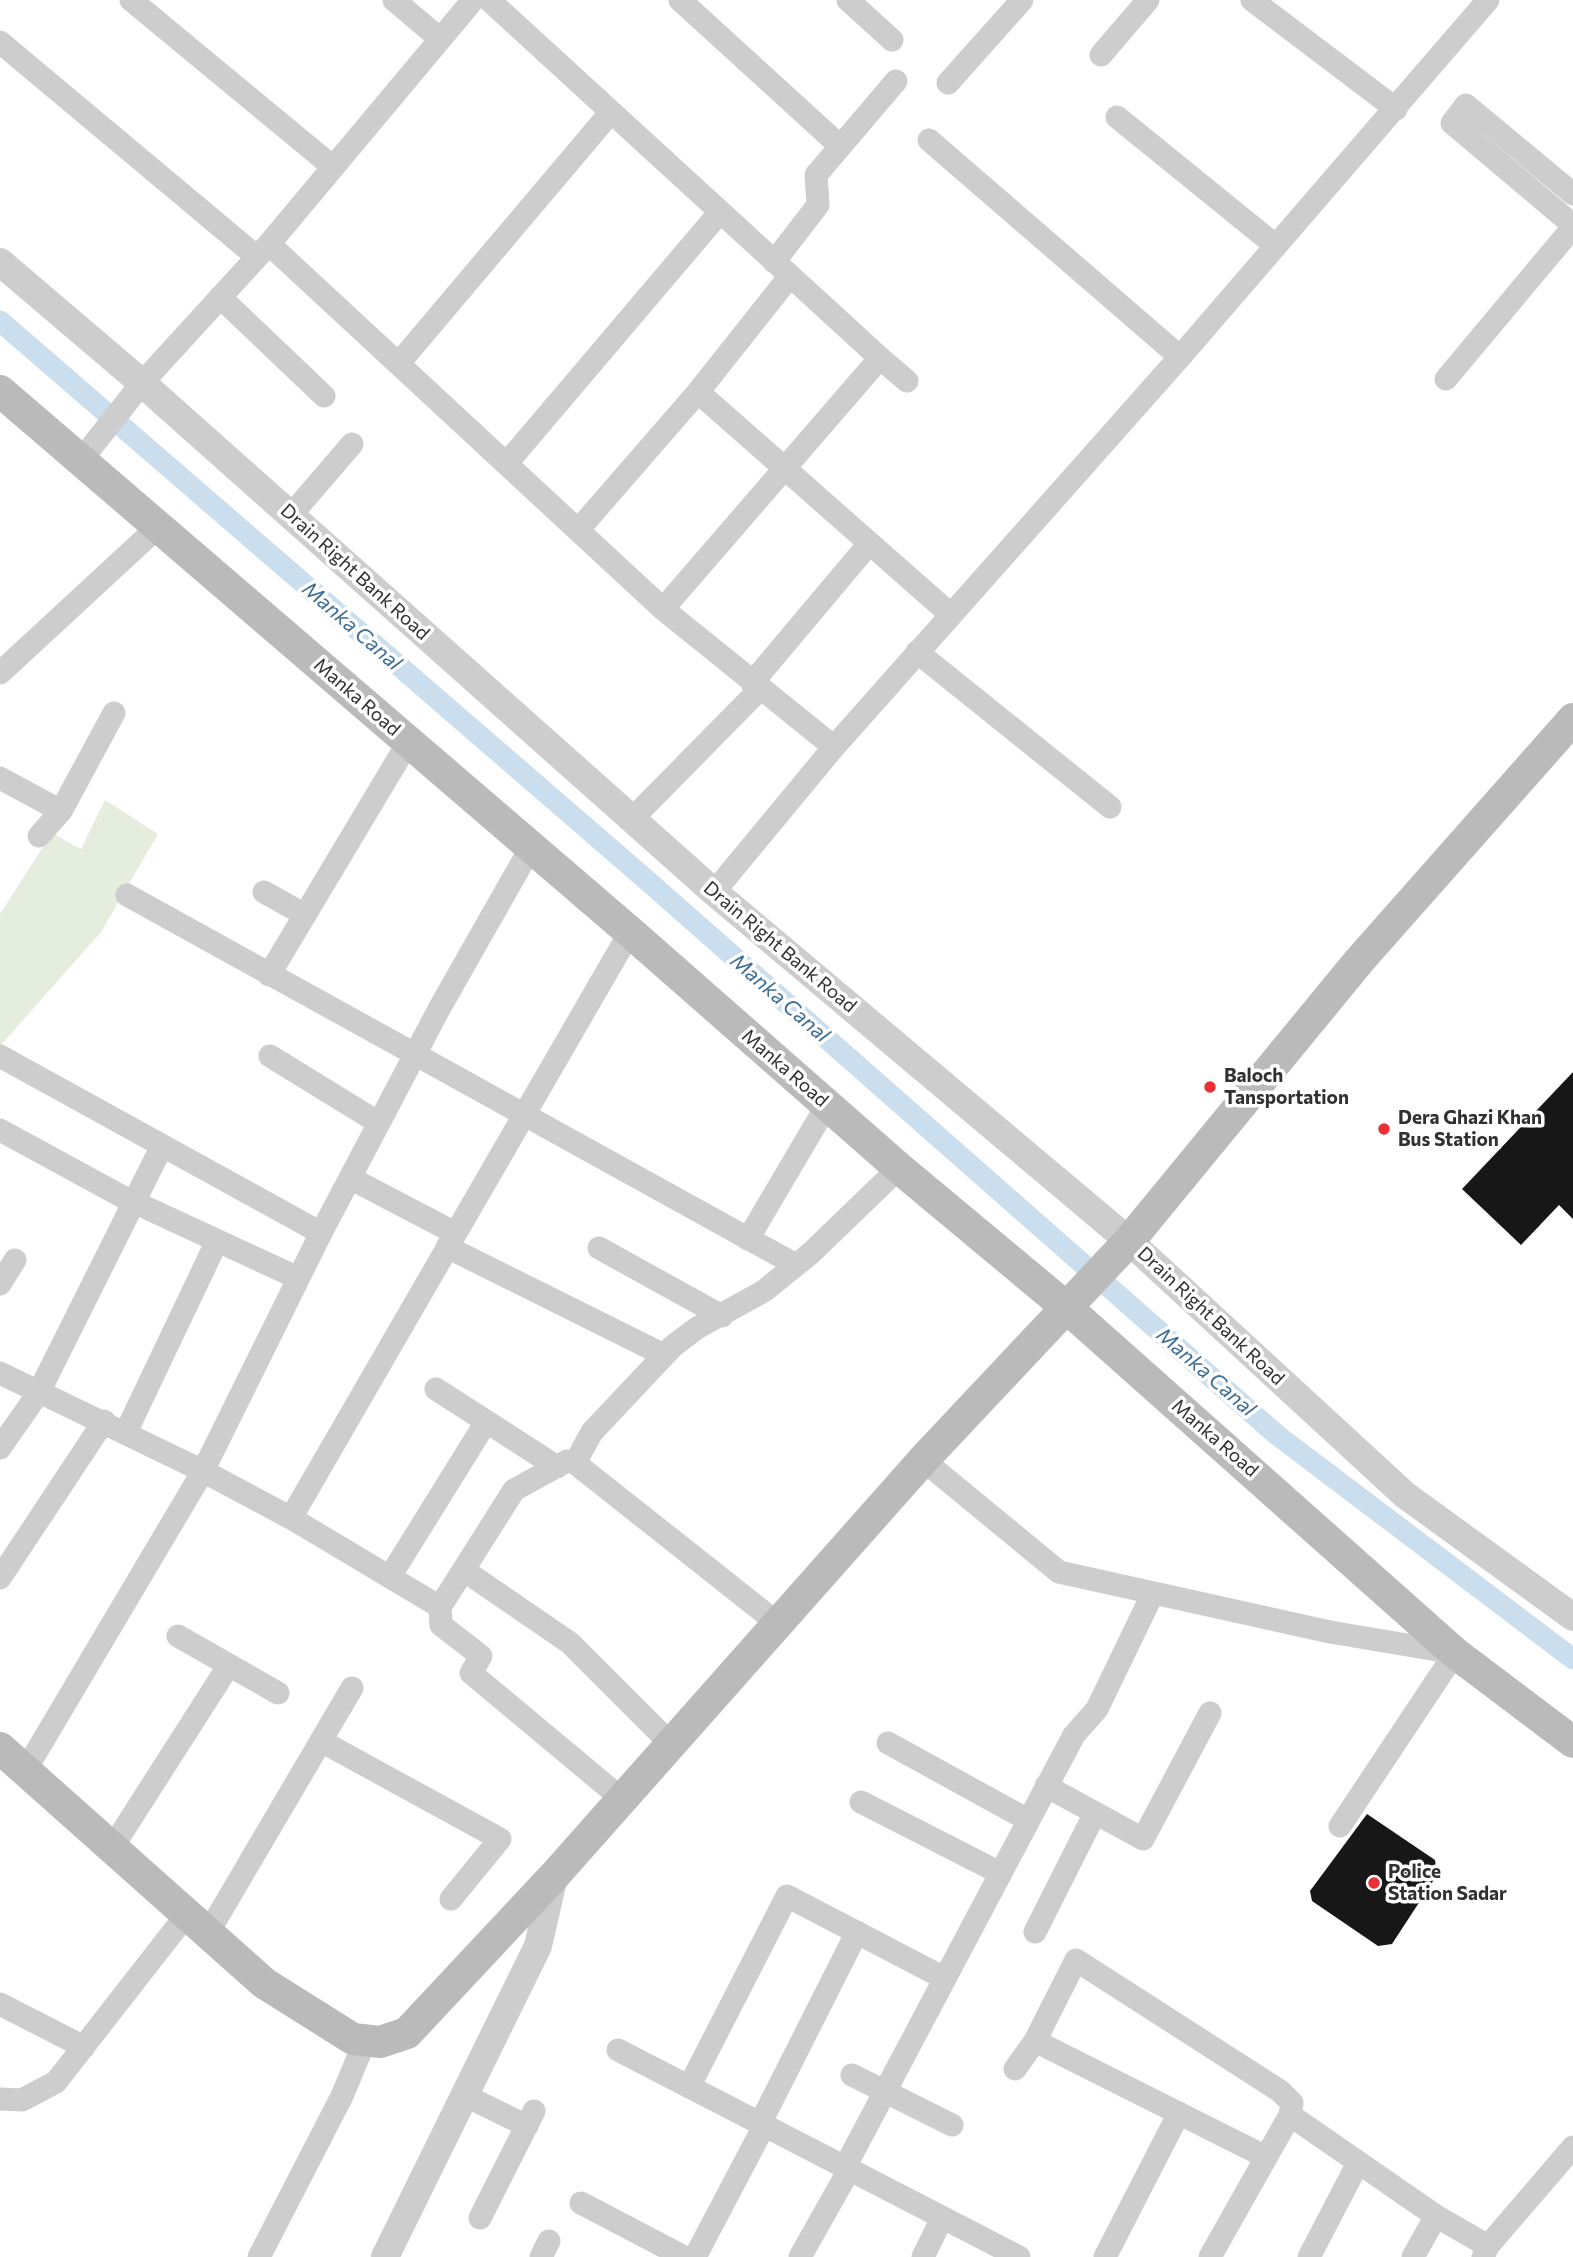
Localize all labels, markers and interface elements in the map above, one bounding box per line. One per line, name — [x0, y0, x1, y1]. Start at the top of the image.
street label: Drain Right Bank Road — [276, 499, 434, 645]
water label: Manka Canal — [297, 576, 407, 676]
street label: Manka Road — [309, 653, 405, 741]
street label: Drain Right Bank Road — [699, 876, 861, 1018]
water label: Manka Canal — [725, 948, 835, 1048]
street label: Manka Road — [737, 1024, 833, 1112]
place label: Baloch Tansportation — [1224, 1065, 1349, 1109]
marker: Baloch Tansportation — [1202, 1079, 1218, 1095]
place label: Dera Ghazi Khan Bus Station — [1398, 1107, 1542, 1151]
marker: Dera Ghazi Khan Bus Station — [1376, 1121, 1392, 1137]
street label: Drain Right Bank Road — [1133, 1242, 1289, 1390]
water label: Manka Canal — [1151, 1322, 1261, 1422]
street label: Manka Road — [1167, 1394, 1263, 1482]
place label: Police Station Sadar — [1388, 1861, 1507, 1905]
marker: Police Station Sadar — [1366, 1875, 1382, 1891]

